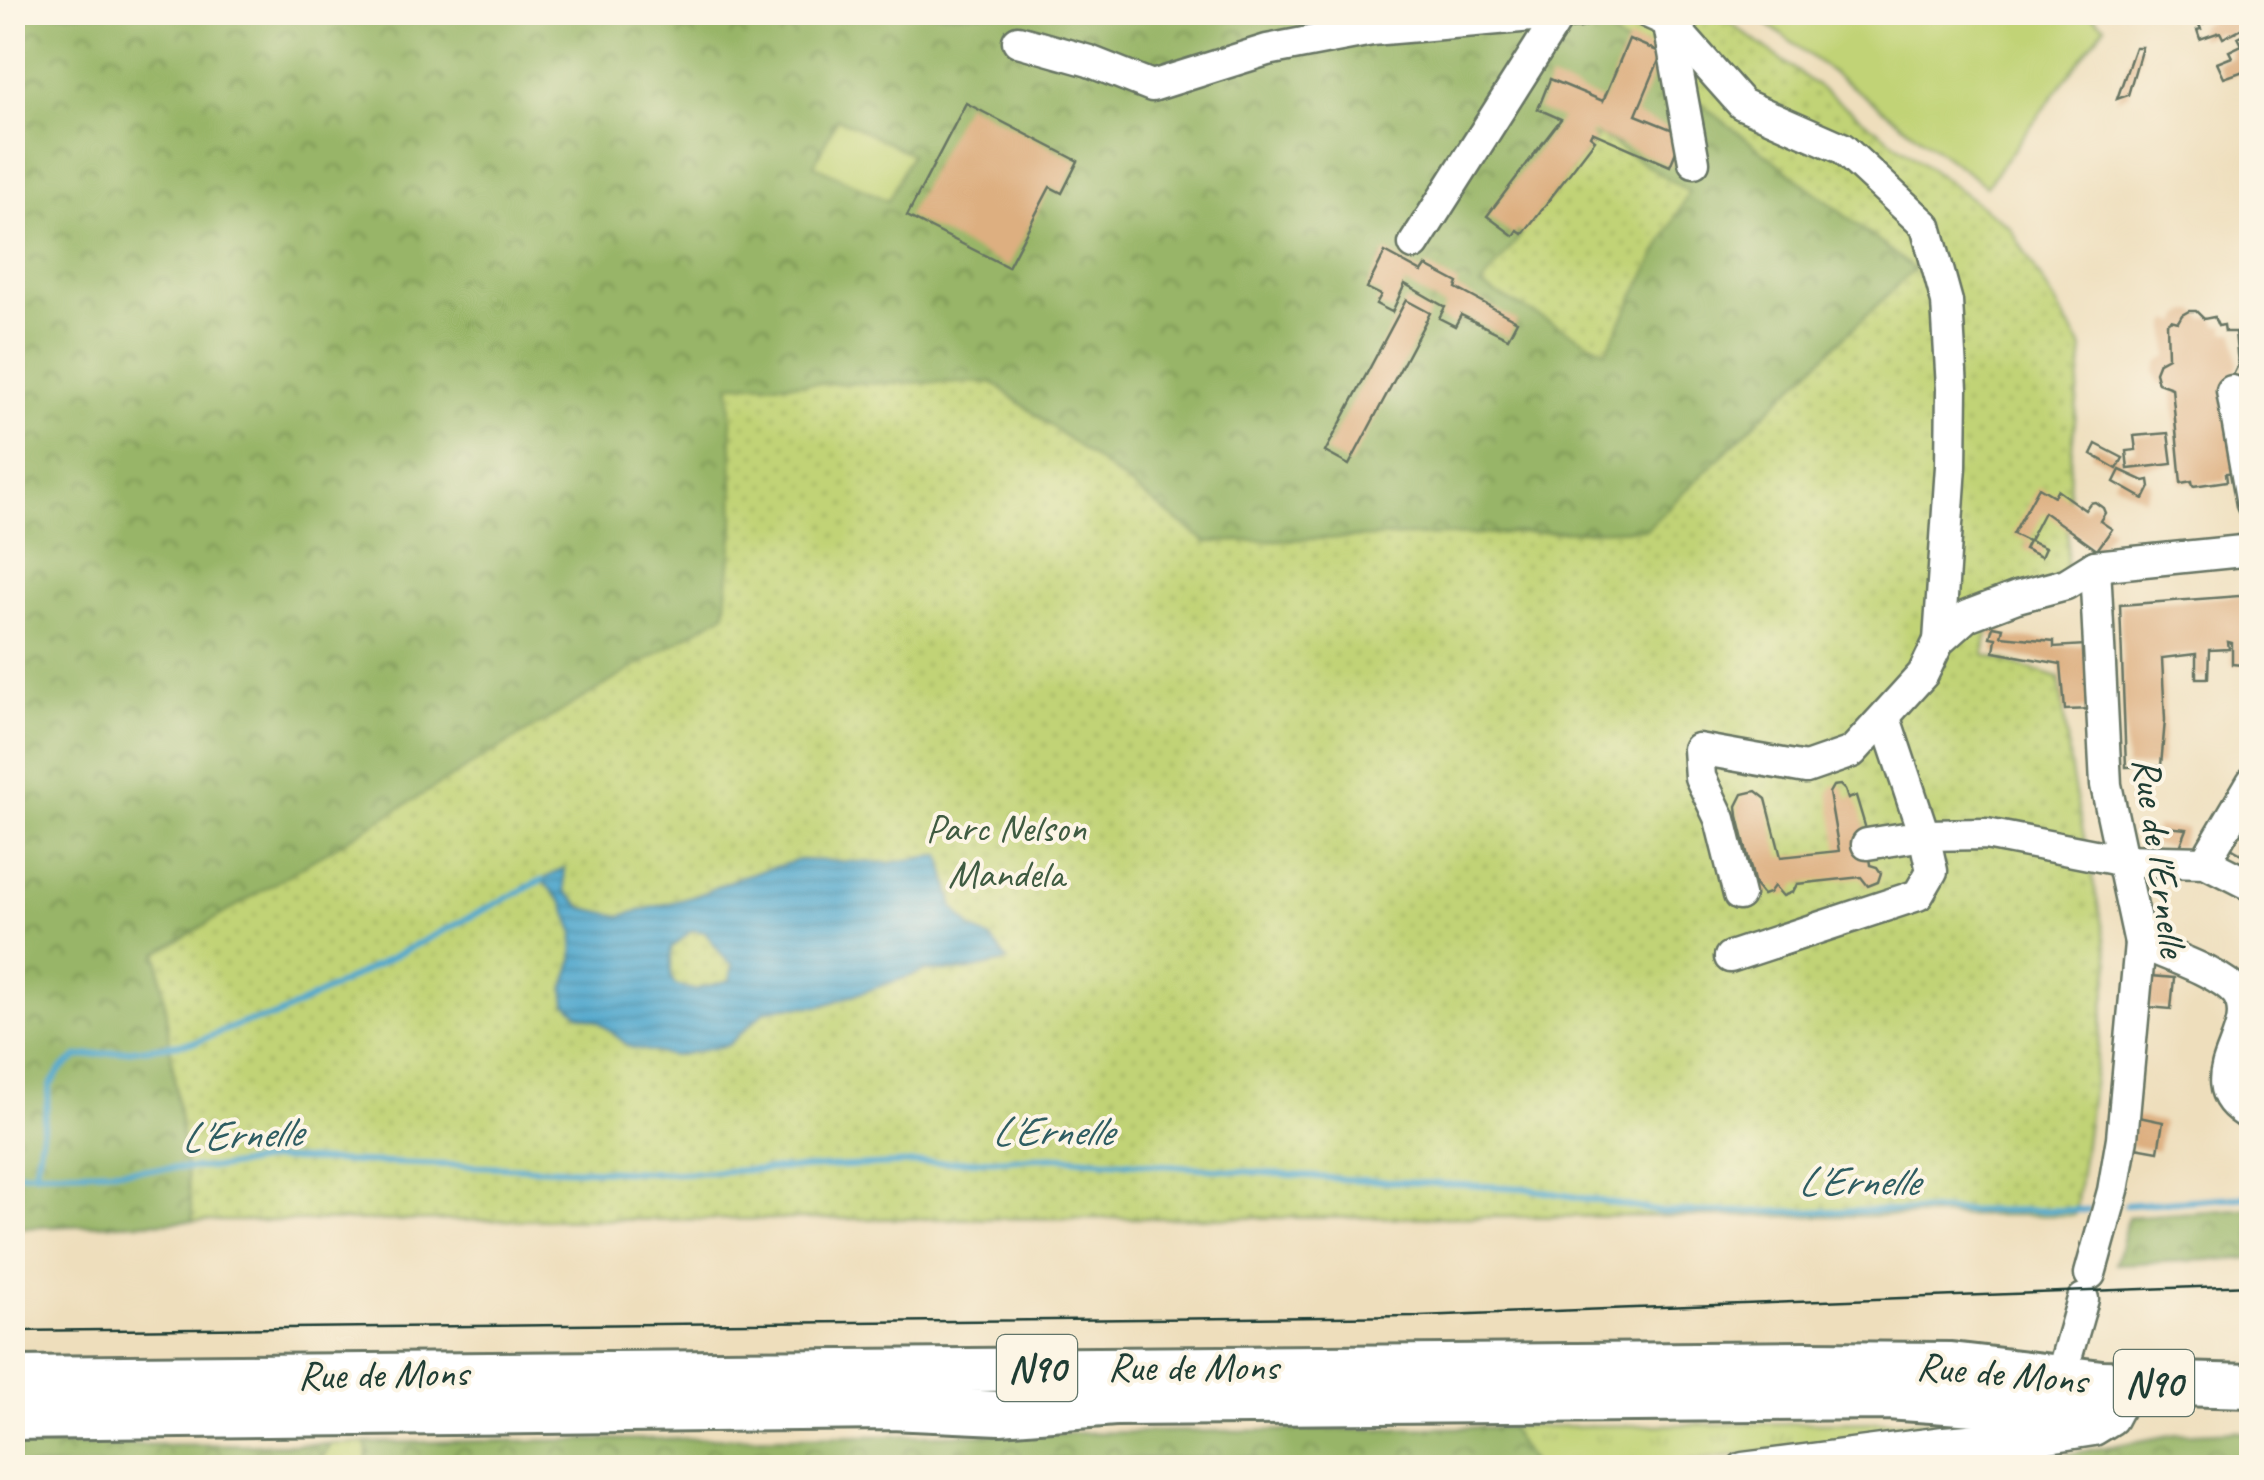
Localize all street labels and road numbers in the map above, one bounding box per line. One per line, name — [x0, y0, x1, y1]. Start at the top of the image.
street label: Rue de l'Ernelle — [2121, 754, 2199, 963]
road number: N90 — [997, 1335, 1077, 1401]
street label: Rue de Mons — [1915, 1341, 2093, 1406]
street label: Rue de Mons — [1108, 1342, 1282, 1392]
street label: Rue de Mons — [297, 1347, 472, 1400]
road number: N90 — [2114, 1350, 2194, 1416]

